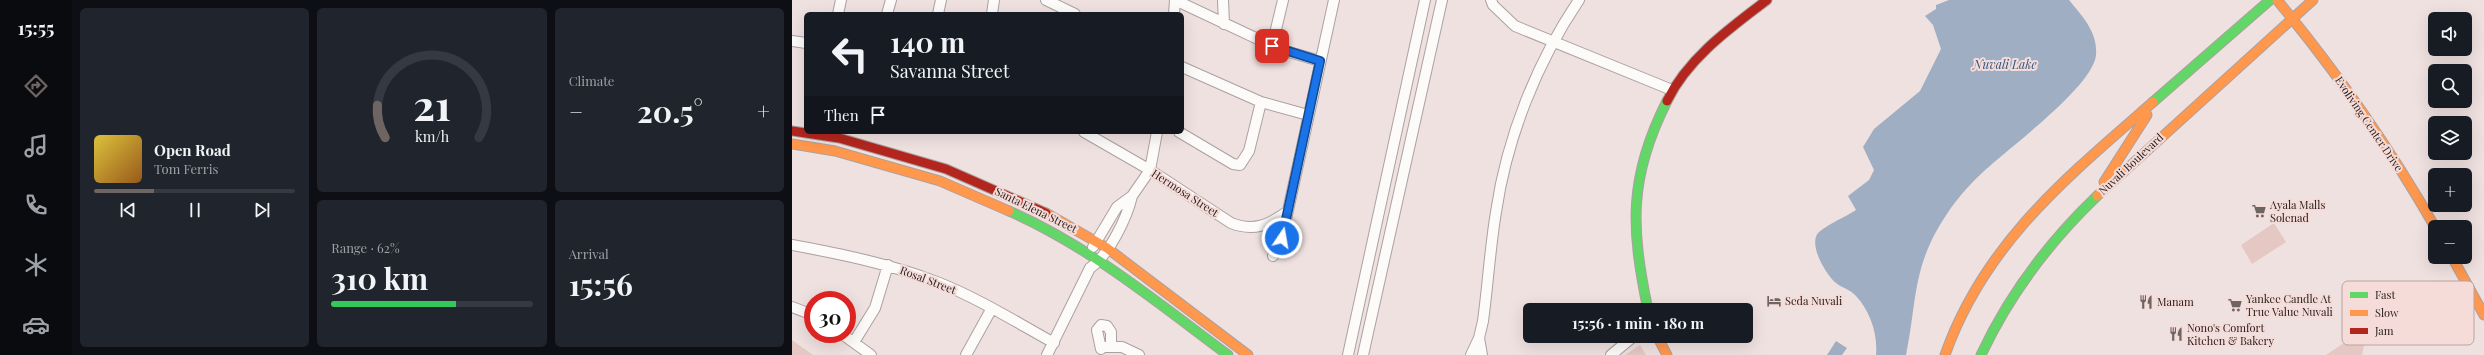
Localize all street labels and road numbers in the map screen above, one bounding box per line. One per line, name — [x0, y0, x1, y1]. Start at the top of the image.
street label: Evoliving Center Drive — [2332, 73, 2407, 174]
street label: Nuvali Boulevard — [2095, 129, 2167, 198]
street label: Hermosa Street — [1149, 165, 1222, 220]
street label: Santa Elena Street — [993, 183, 1080, 236]
street label: Rosal Street — [898, 262, 958, 297]

